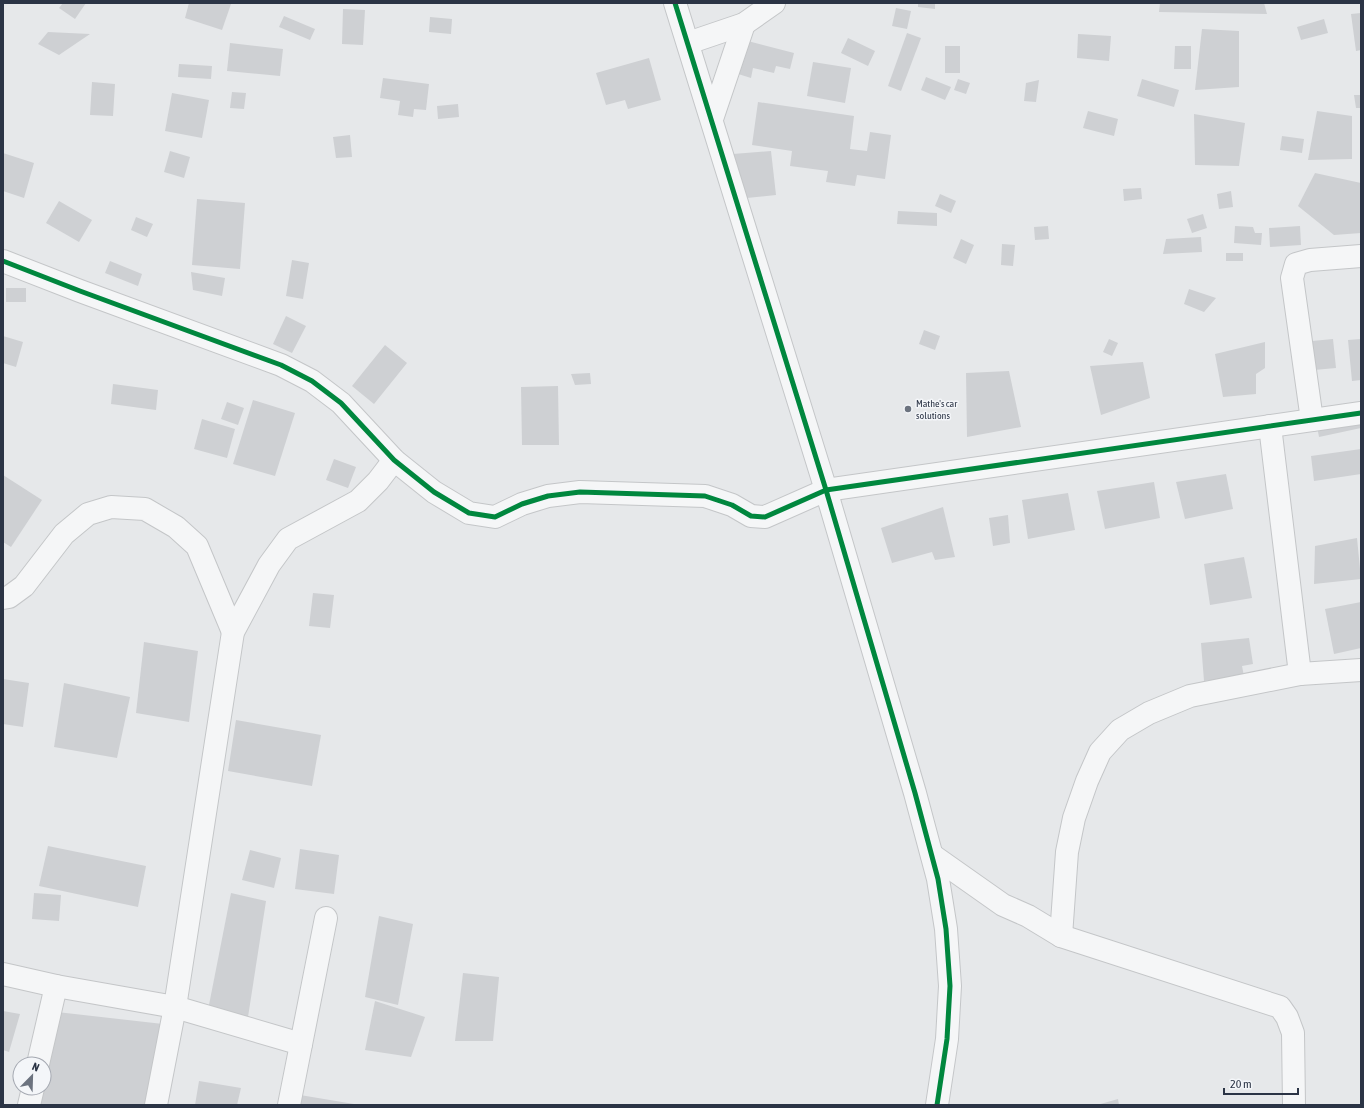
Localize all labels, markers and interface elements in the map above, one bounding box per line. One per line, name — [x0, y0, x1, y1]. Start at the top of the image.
place label: Mathe's car solutions — [916, 398, 958, 421]
marker: Mathe's car solutions — [903, 404, 913, 414]
north arrow — [12, 1056, 52, 1096]
text: N — [31, 1060, 41, 1074]
scale bar — [1224, 1070, 1298, 1096]
text: 20 m — [1230, 1077, 1252, 1091]

